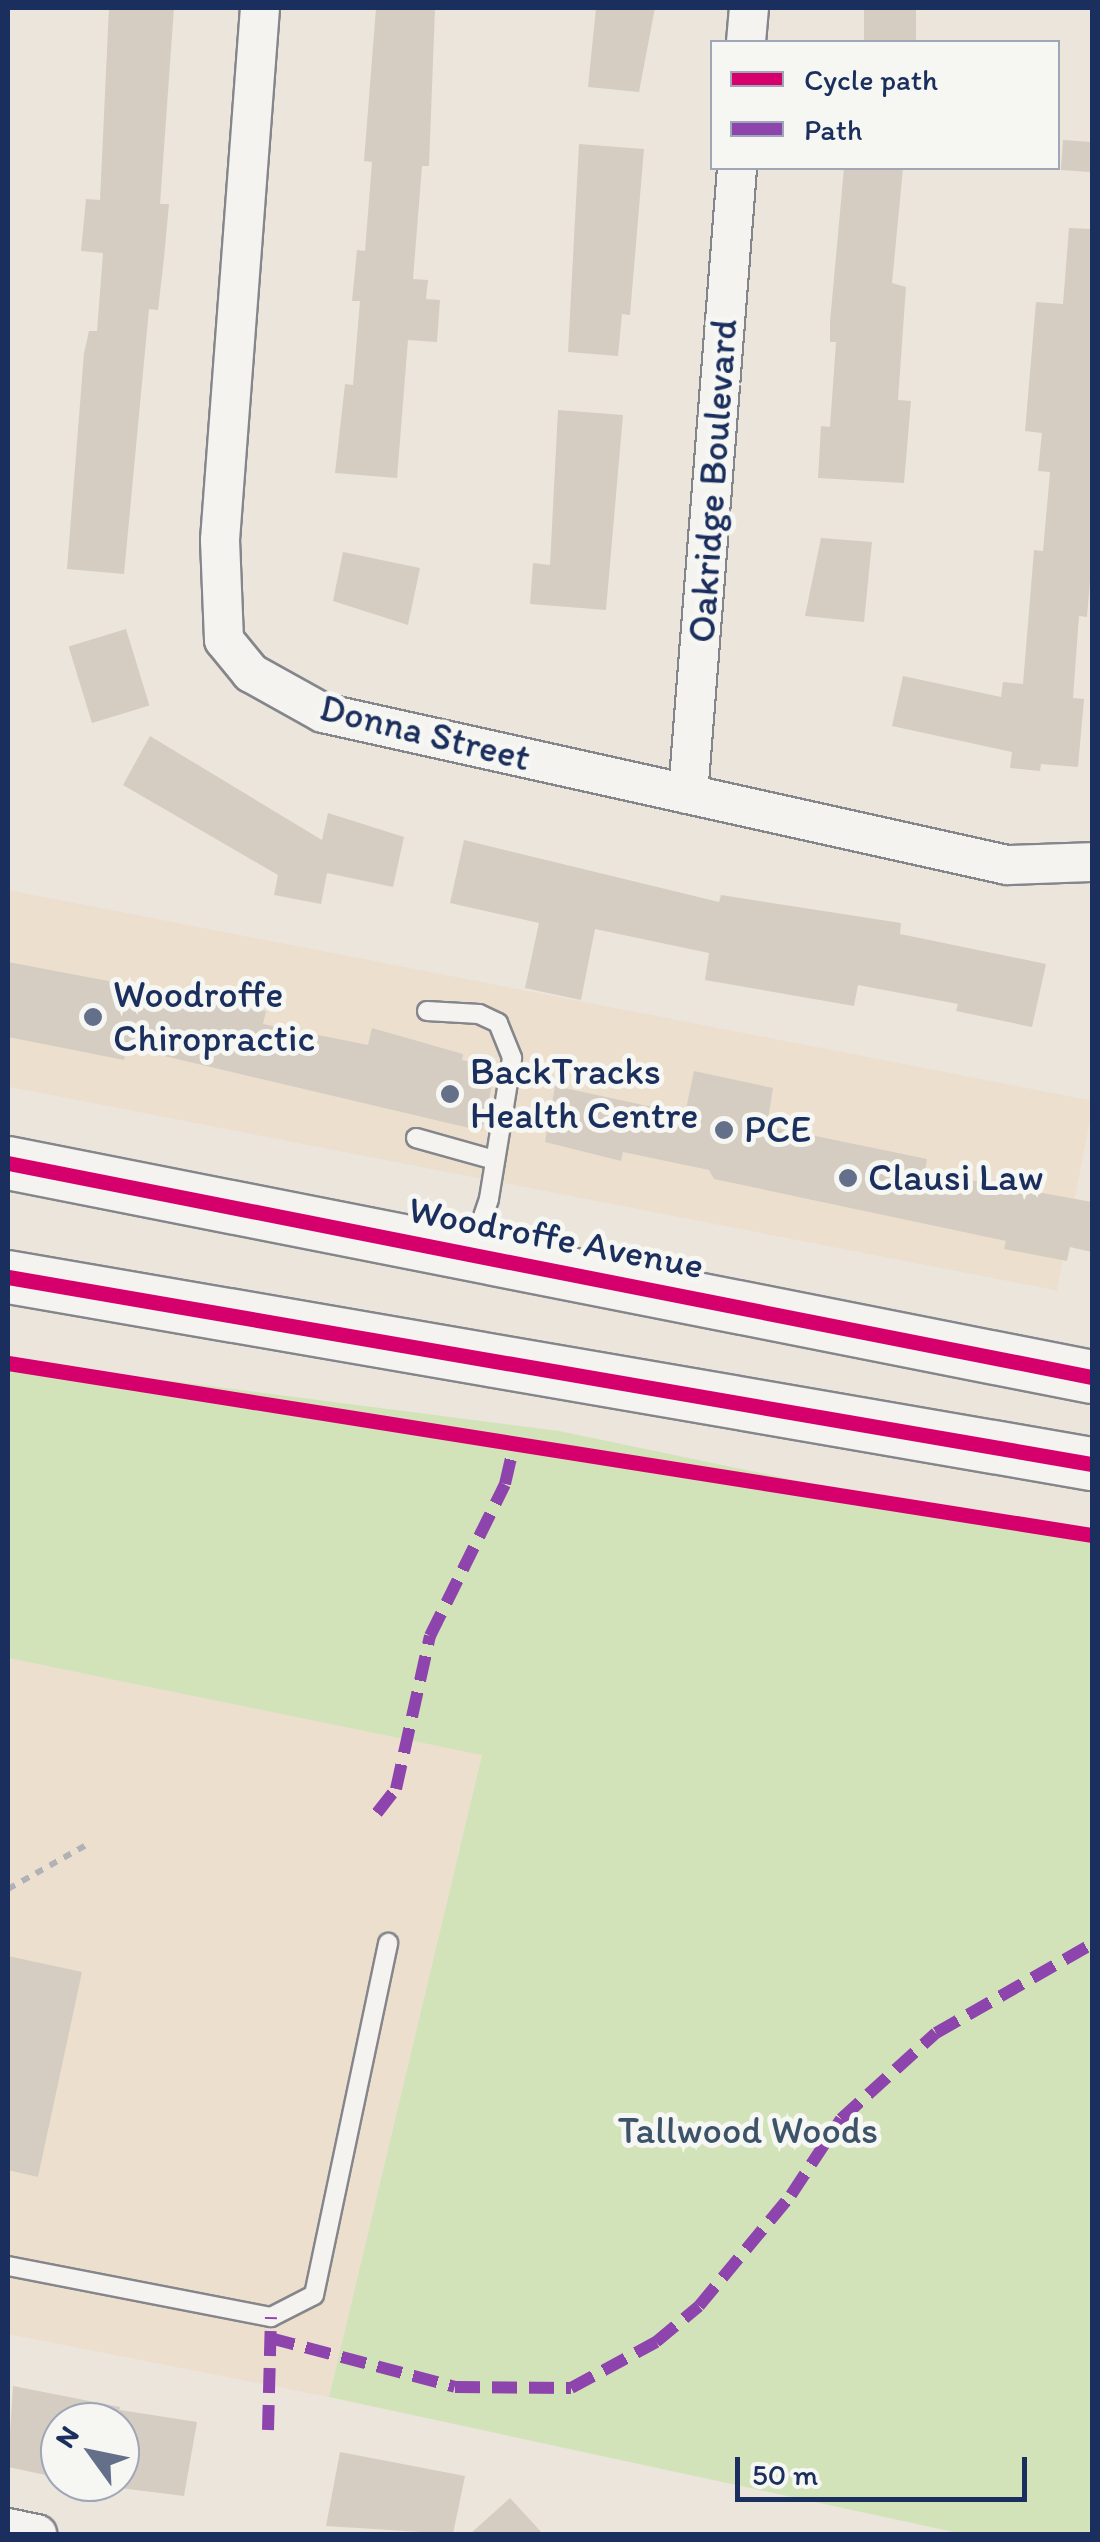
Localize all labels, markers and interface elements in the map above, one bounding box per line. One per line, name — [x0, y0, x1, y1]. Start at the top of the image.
legend — [710, 40, 1060, 170]
text: Cycle path — [804, 61, 938, 98]
text: Path — [804, 111, 862, 148]
street label: Oakridge Boulevard — [679, 317, 747, 645]
street label: Donna Street — [316, 685, 534, 781]
place label: Woodroffe Chiropractic — [113, 972, 315, 1062]
marker: Woodroffe Chiropractic — [82, 1006, 104, 1028]
place label: BackTracks Health Centre — [470, 1049, 698, 1138]
marker: BackTracks Health Centre — [439, 1083, 461, 1105]
place label: PCE — [744, 1107, 811, 1153]
marker: PCE — [713, 1119, 735, 1141]
place label: Clausi Law — [868, 1155, 1044, 1201]
marker: Clausi Law — [837, 1167, 859, 1189]
street label: Woodroffe Avenue — [406, 1187, 706, 1289]
park label: Tallwood Woods — [618, 2108, 878, 2154]
north arrow — [40, 2402, 140, 2502]
text: N — [47, 2420, 86, 2454]
scale bar — [740, 2437, 1032, 2499]
text: 50 m — [752, 2456, 818, 2493]

